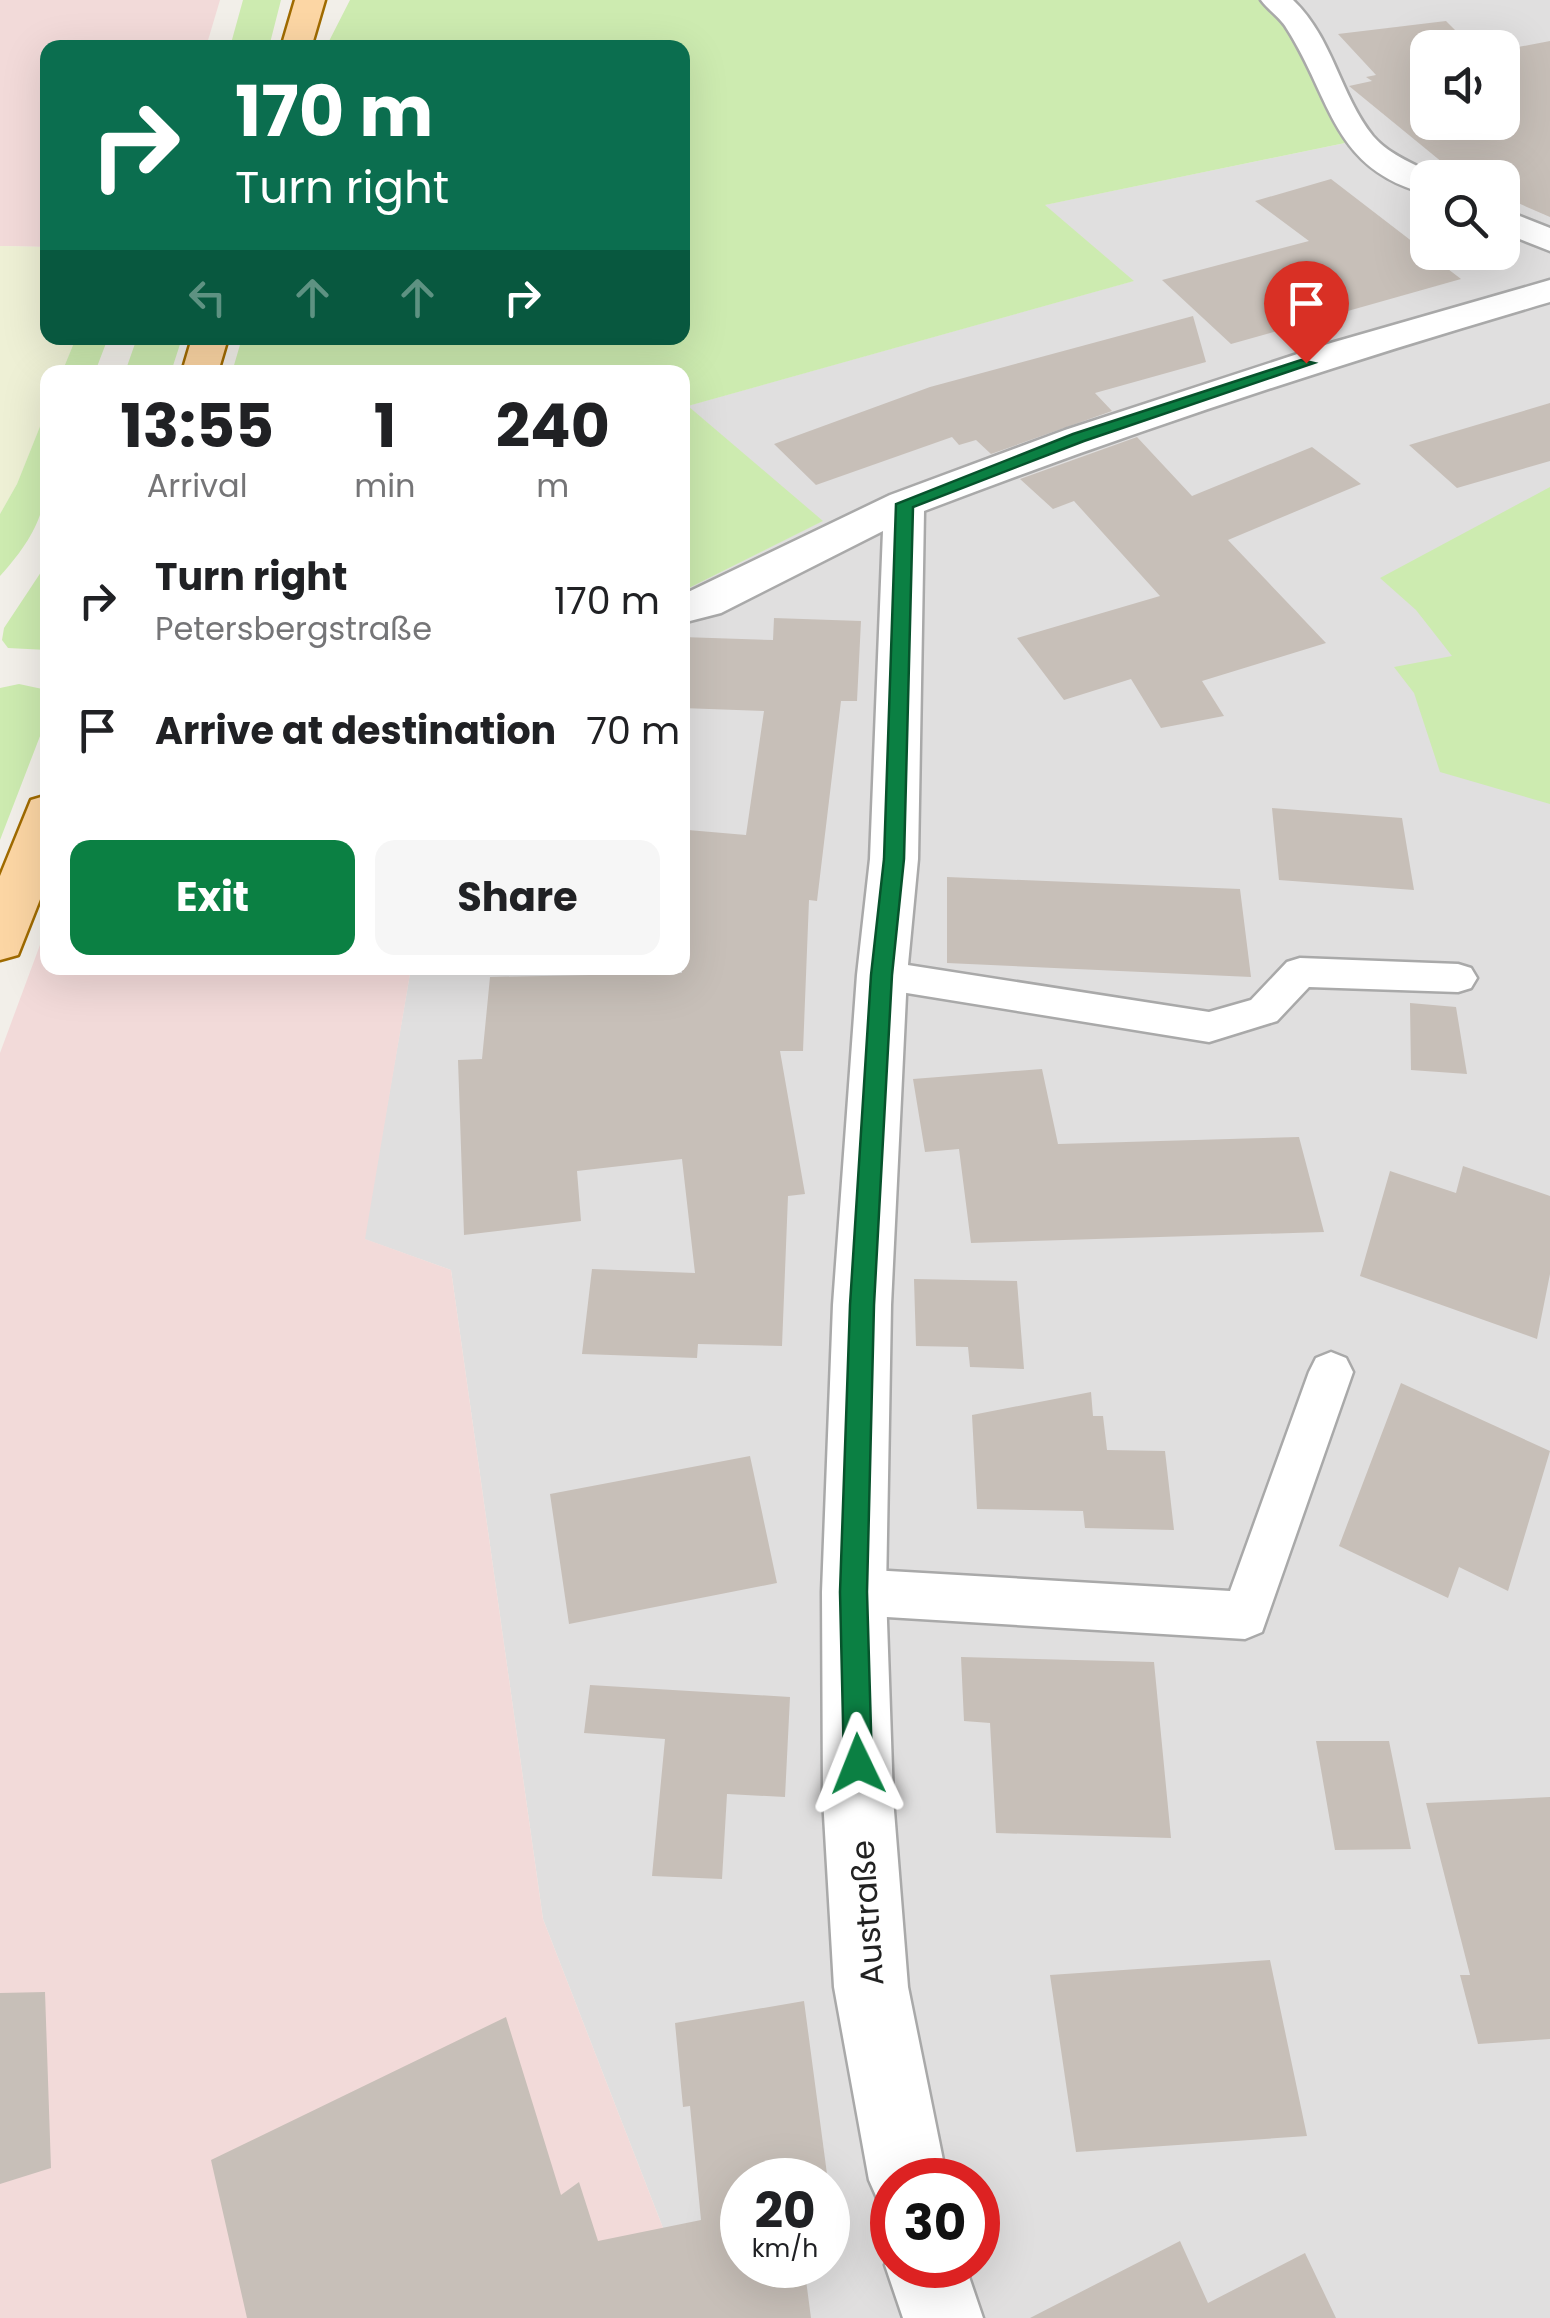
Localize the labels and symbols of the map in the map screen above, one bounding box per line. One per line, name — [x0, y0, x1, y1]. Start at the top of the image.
pin — [1264, 261, 1349, 364]
position arrow — [806, 1712, 910, 1816]
street label: Austraße — [839, 1839, 895, 1987]
speed limit sign: 30 — [870, 2158, 1000, 2288]

